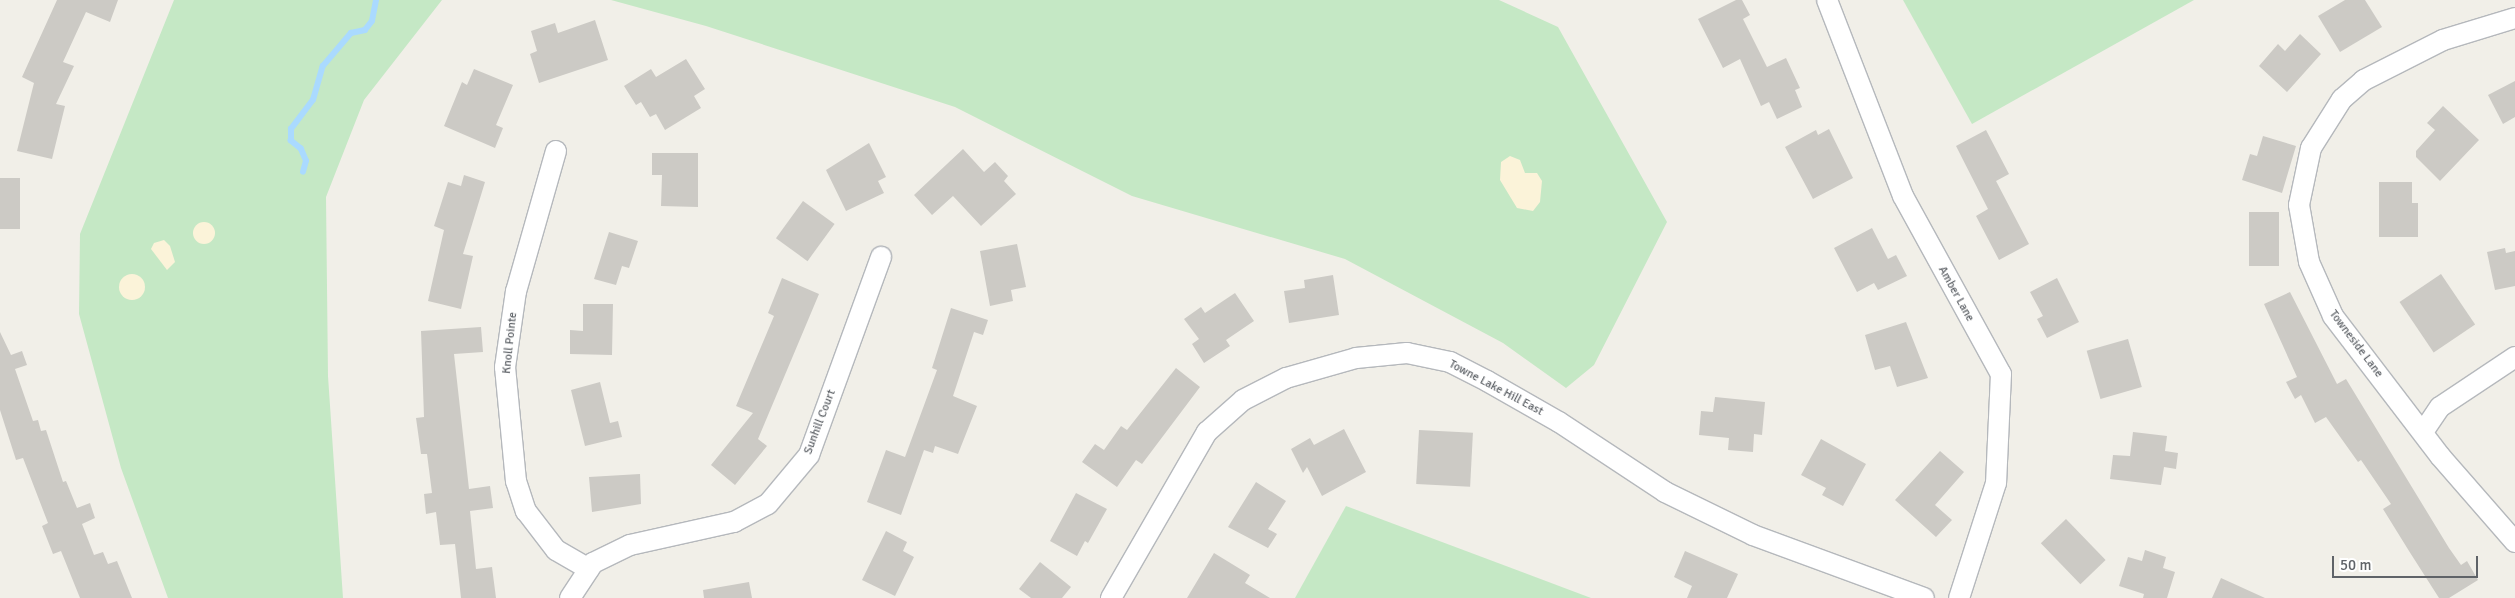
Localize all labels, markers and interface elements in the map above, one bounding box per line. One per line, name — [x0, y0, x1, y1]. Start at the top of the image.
street label: Amber Lane — [1935, 264, 1977, 324]
street label: Towneside Lane — [2326, 307, 2386, 381]
street label: Knoll Pointe — [500, 311, 520, 375]
street label: Towne Lake Hill East — [1446, 357, 1546, 419]
street label: Sunhill Court — [801, 388, 839, 456]
scale bar — [2335, 546, 2481, 578]
text: 50 m — [2340, 556, 2371, 574]

